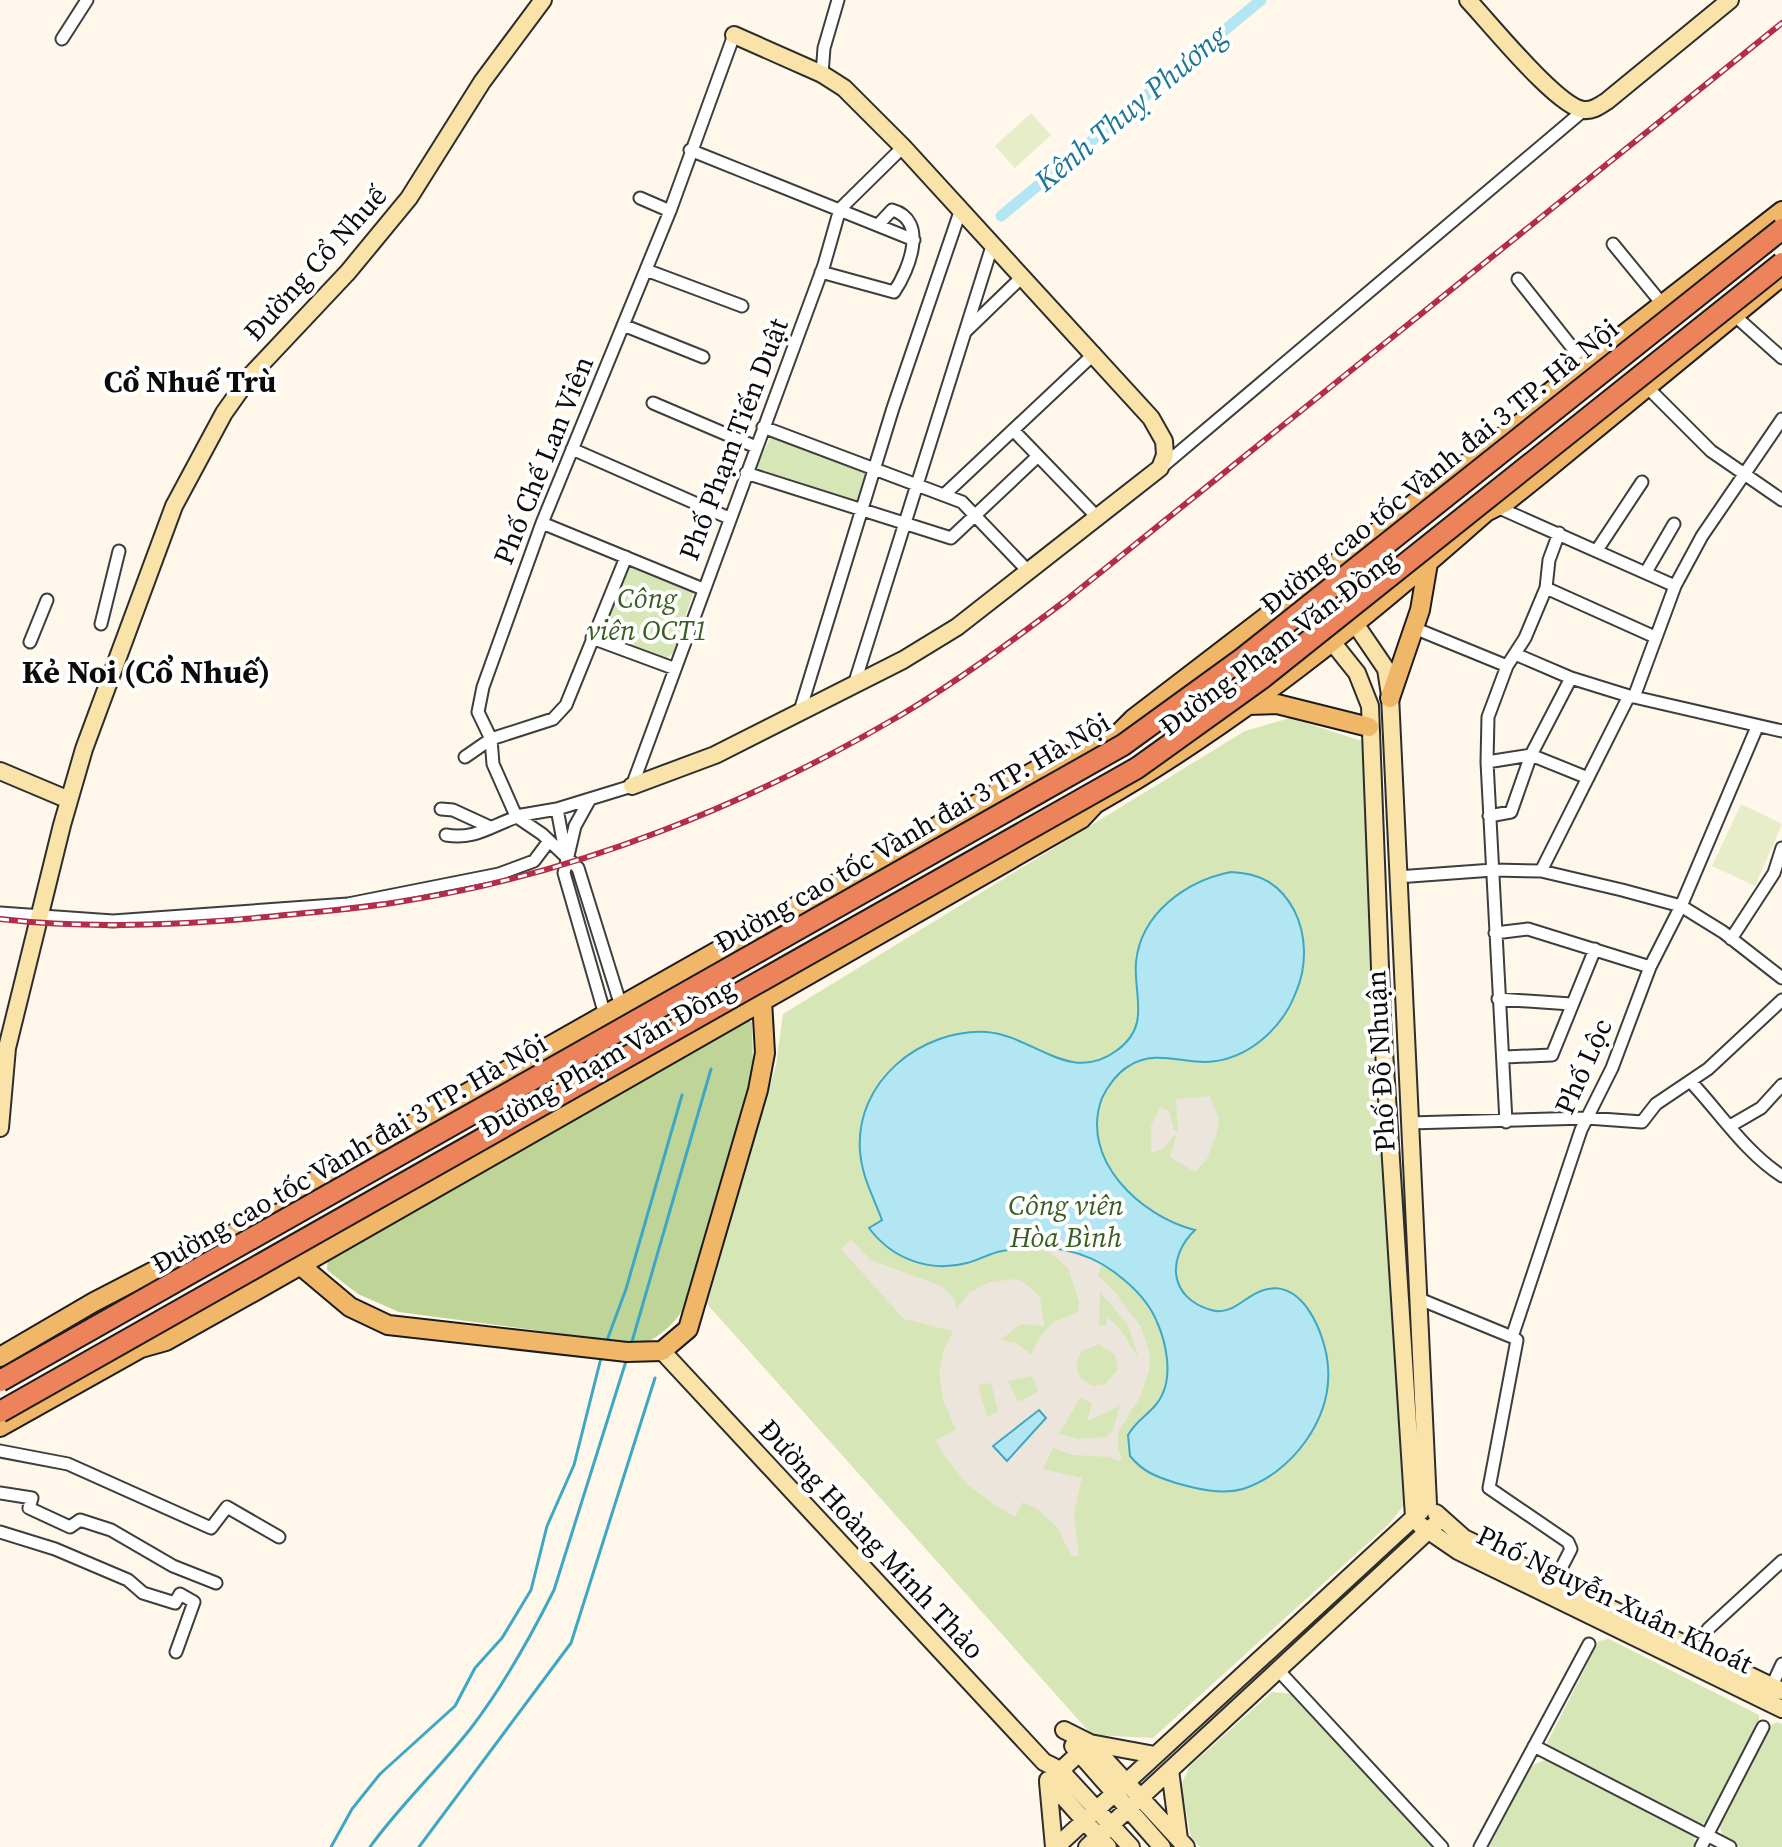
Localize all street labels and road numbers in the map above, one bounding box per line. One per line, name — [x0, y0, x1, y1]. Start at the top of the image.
street label: Đường Cổ Nhuế — [235, 177, 395, 349]
street label: Đường cao tốc Vành đai 3 TP. Hà Nội — [1252, 309, 1626, 623]
street label: Phố Phạm Tiến Duật — [669, 312, 797, 566]
street label: Phố Chế Lan Viên — [484, 350, 602, 570]
street label: Đường Phạm Văn Đồng — [1151, 540, 1405, 744]
street label: Đường cao tốc Vành đai 3 TP. Hà Nội — [707, 703, 1117, 961]
street label: Đường Phạm Văn Đồng — [472, 968, 742, 1146]
street label: Phố Đỗ Nhuận — [1356, 969, 1404, 1153]
street label: Phố Lộc — [1545, 1012, 1621, 1120]
street label: Đường cao tốc Vành đai 3 TP. Hà Nội — [144, 1024, 554, 1282]
street label: Đường Hoàng Minh Thảo — [751, 1411, 993, 1667]
street label: Phố Nguyễn Xuân Khoát — [1471, 1516, 1760, 1683]

